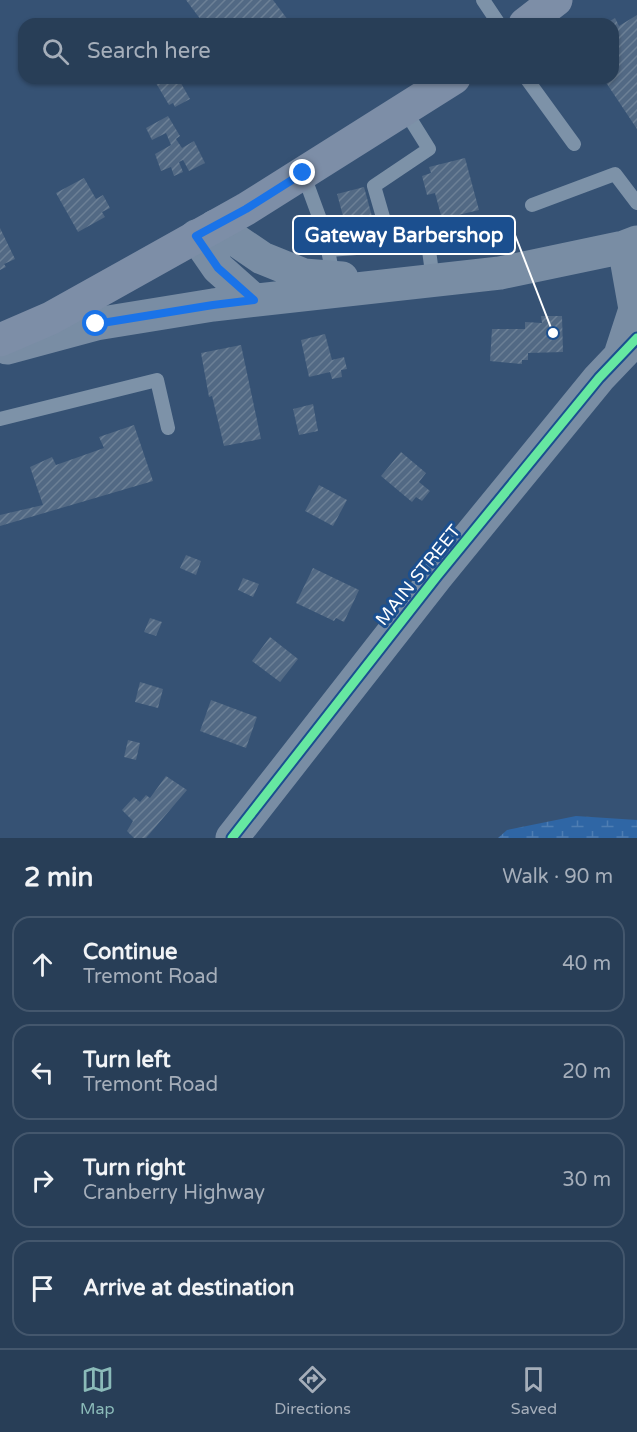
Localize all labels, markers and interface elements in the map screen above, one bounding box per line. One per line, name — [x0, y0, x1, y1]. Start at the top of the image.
search box — [18, 18, 619, 84]
icon: search — [39, 35, 72, 68]
text: Search here — [87, 38, 211, 64]
route end — [289, 159, 315, 185]
callout: Gateway Barbershop — [293, 216, 515, 254]
text: Gateway Barbershop — [305, 224, 504, 248]
route start — [82, 310, 108, 336]
street label: MAIN STREET — [371, 520, 465, 630]
text: 2 min — [24, 862, 93, 893]
text: Walk · 90 m — [502, 865, 613, 889]
text: Continue — [83, 939, 178, 965]
icon: ahead — [26, 948, 59, 981]
text: 40 m — [562, 952, 611, 976]
text: Tremont Road — [83, 965, 218, 989]
text: Turn left — [83, 1047, 171, 1073]
icon: left — [26, 1056, 59, 1089]
text: 20 m — [562, 1060, 611, 1084]
text: Tremont Road — [83, 1073, 218, 1097]
text: Turn right — [83, 1155, 185, 1181]
icon: right — [26, 1164, 59, 1197]
text: 30 m — [562, 1168, 611, 1192]
text: Cranberry Highway — [83, 1181, 265, 1205]
icon: arrive — [26, 1272, 59, 1305]
text: Arrive at destination — [83, 1275, 294, 1301]
tab: Map — [80, 1363, 114, 1419]
tab: Directions — [274, 1363, 351, 1419]
tab: Saved — [511, 1363, 557, 1419]

